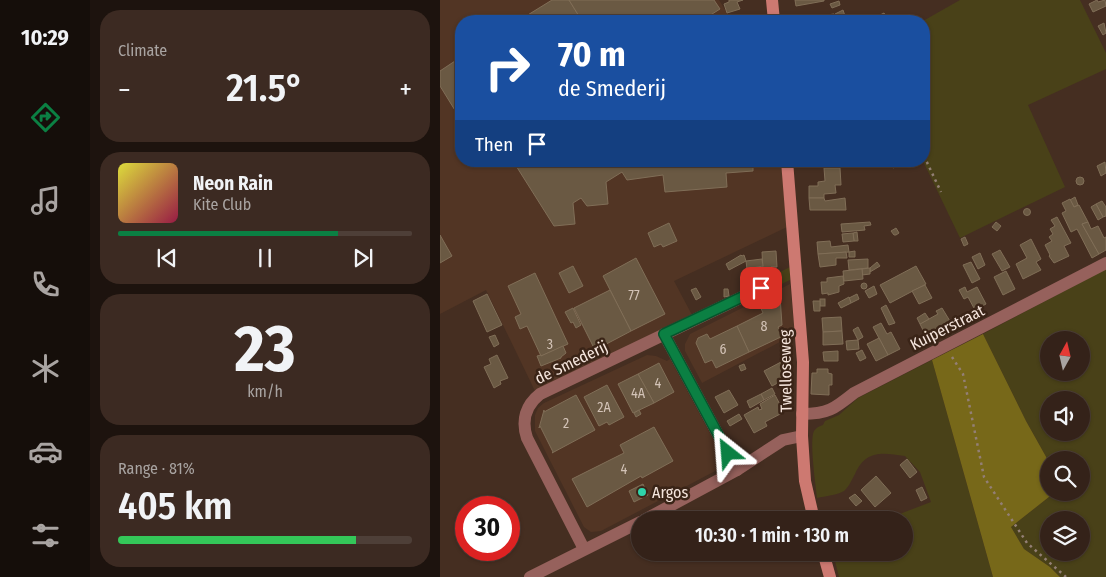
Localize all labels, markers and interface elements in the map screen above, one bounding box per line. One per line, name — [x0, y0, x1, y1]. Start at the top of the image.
text: 10:29 — [21, 24, 69, 51]
text: 70 m — [558, 33, 626, 75]
icon: right — [475, 35, 540, 100]
text: Climate — [118, 41, 167, 60]
text: 21.5° — [226, 65, 304, 111]
text: − — [118, 73, 131, 106]
text: + — [399, 73, 412, 106]
text: de Smederij — [558, 75, 666, 102]
icon: directions — [28, 100, 63, 135]
icon: arrive — [523, 130, 551, 158]
text: Then — [475, 133, 513, 156]
text: Neon Rain — [193, 172, 273, 195]
icon: music — [28, 183, 63, 218]
text: Kite Club — [193, 195, 251, 214]
icon: previous — [153, 244, 181, 272]
icon: pause — [251, 244, 279, 272]
icon: next — [349, 244, 377, 272]
icon: phone — [28, 267, 63, 302]
pin — [740, 267, 782, 309]
icon: arrive — [747, 274, 775, 302]
house number: 77 — [628, 287, 640, 304]
street label: Kuiperstraat — [907, 300, 988, 354]
text: 23 — [235, 310, 295, 388]
house number: 8 — [761, 318, 768, 335]
street label: Twelloseweg — [775, 329, 796, 413]
north arrow — [1040, 331, 1090, 381]
map controls — [1040, 331, 1090, 561]
house number: 3 — [547, 336, 553, 353]
street label: de Smederij — [532, 337, 611, 388]
house number: 6 — [720, 341, 727, 358]
icon: climate — [28, 351, 63, 386]
house number: 4 — [655, 375, 662, 392]
text: km/h — [247, 382, 283, 401]
house number: 4A — [631, 385, 646, 402]
button: sound — [1040, 391, 1090, 441]
house number: 2A — [597, 399, 611, 416]
house number: 2 — [563, 415, 569, 432]
position arrow — [701, 426, 753, 478]
icon: car — [28, 434, 63, 469]
button: search — [1040, 451, 1090, 501]
text: Range · 81% — [118, 459, 195, 478]
house number: 4 — [621, 461, 628, 478]
text: 405 km — [118, 483, 232, 529]
place label: Argos — [652, 483, 688, 502]
marker: Argos — [636, 486, 648, 498]
speed limit sign: 30 — [455, 496, 520, 561]
button: layers — [1040, 511, 1090, 561]
icon: filters — [28, 518, 63, 553]
text: 10:30 · 1 min · 130 m — [695, 524, 849, 547]

